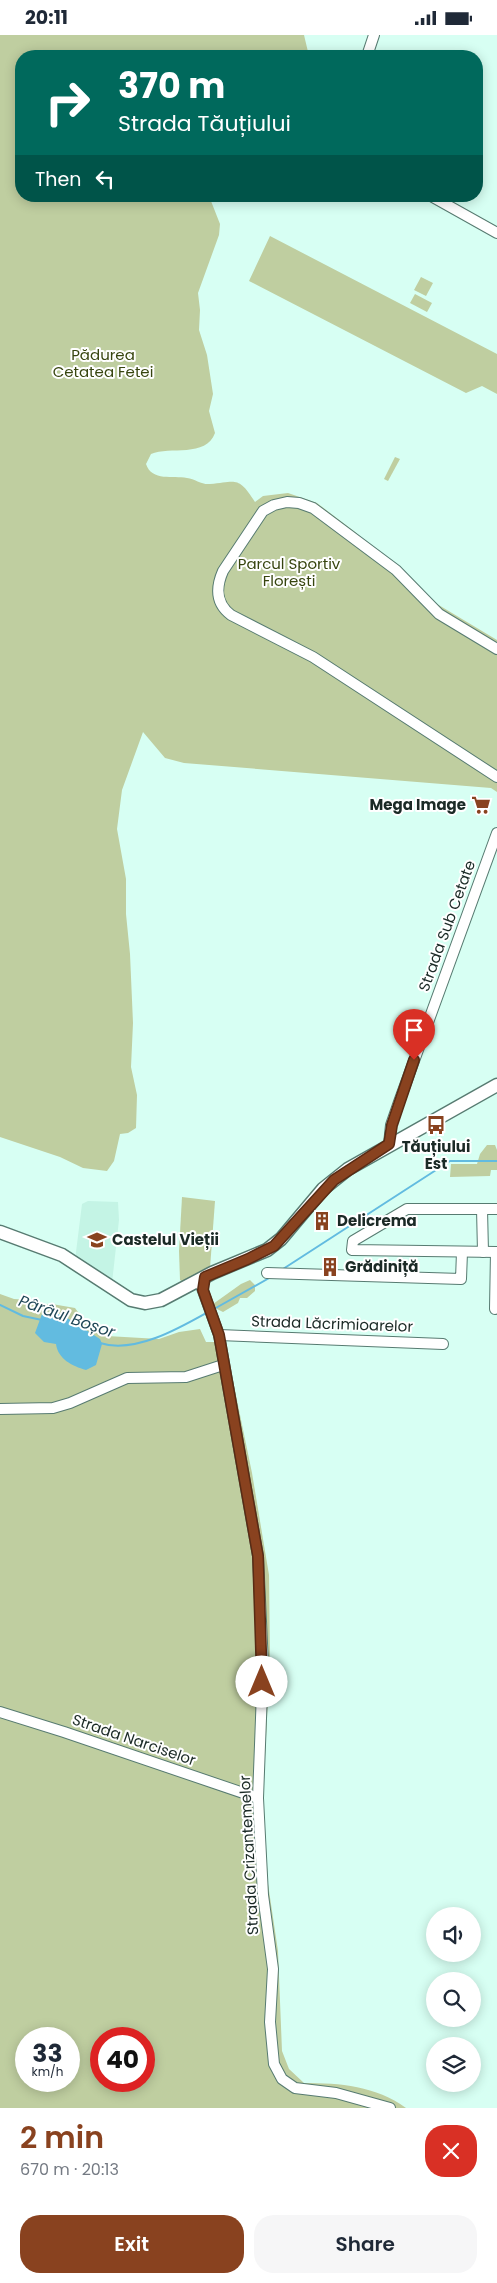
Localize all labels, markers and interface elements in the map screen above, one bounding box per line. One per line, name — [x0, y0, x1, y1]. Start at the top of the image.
text: 20:11 — [25, 4, 68, 31]
text: 370 m — [118, 61, 225, 110]
icon: right — [35, 70, 100, 135]
text: Strada Tăuțiului — [118, 108, 291, 139]
icon: left — [91, 165, 119, 193]
text: Then — [35, 166, 81, 193]
park label: Pădurea Cetatea Fetei — [53, 344, 153, 382]
park label: Parcul Sportiv Florești — [238, 553, 341, 591]
place label: Mega Image — [370, 794, 466, 815]
supermarket icon: Mega Image — [470, 794, 492, 816]
street label: Strada Sub Cetate — [413, 857, 480, 994]
pin — [393, 1009, 435, 1060]
icon: arrive — [400, 1016, 428, 1044]
bus stop icon: Tăuțiului Est — [425, 1114, 447, 1136]
place label: Tăuțiului Est — [402, 1136, 470, 1174]
building icon: Delicrema — [311, 1210, 333, 1232]
place label: Delicrema — [337, 1210, 417, 1231]
school or university icon: Castelul Vieții — [86, 1229, 108, 1251]
place label: Castelul Vieții — [112, 1229, 219, 1251]
building icon: Grădiniță — [319, 1256, 341, 1278]
place label: Grădiniță — [345, 1256, 418, 1278]
water label: Pârâul Boșor — [16, 1289, 119, 1344]
street label: Strada Lăcrimioarelor — [251, 1310, 414, 1337]
position arrow — [235, 1655, 287, 1707]
street label: Strada Narciselor — [70, 1709, 199, 1771]
street label: Strada Crizantemelor — [234, 1774, 263, 1936]
map controls — [426, 1907, 481, 2092]
button: sound — [426, 1907, 481, 1962]
button: search — [426, 1972, 481, 2027]
speed limit sign: 40 — [90, 2027, 155, 2092]
text: 33 — [32, 2036, 63, 2071]
button: layers — [426, 2037, 481, 2092]
text: km/h — [32, 2063, 63, 2080]
text: 2 min — [20, 2116, 104, 2159]
button: close — [425, 2125, 477, 2177]
text: 670 m · 20:13 — [20, 2158, 119, 2181]
button: Exit — [20, 2215, 244, 2273]
button: Share — [254, 2215, 477, 2273]

